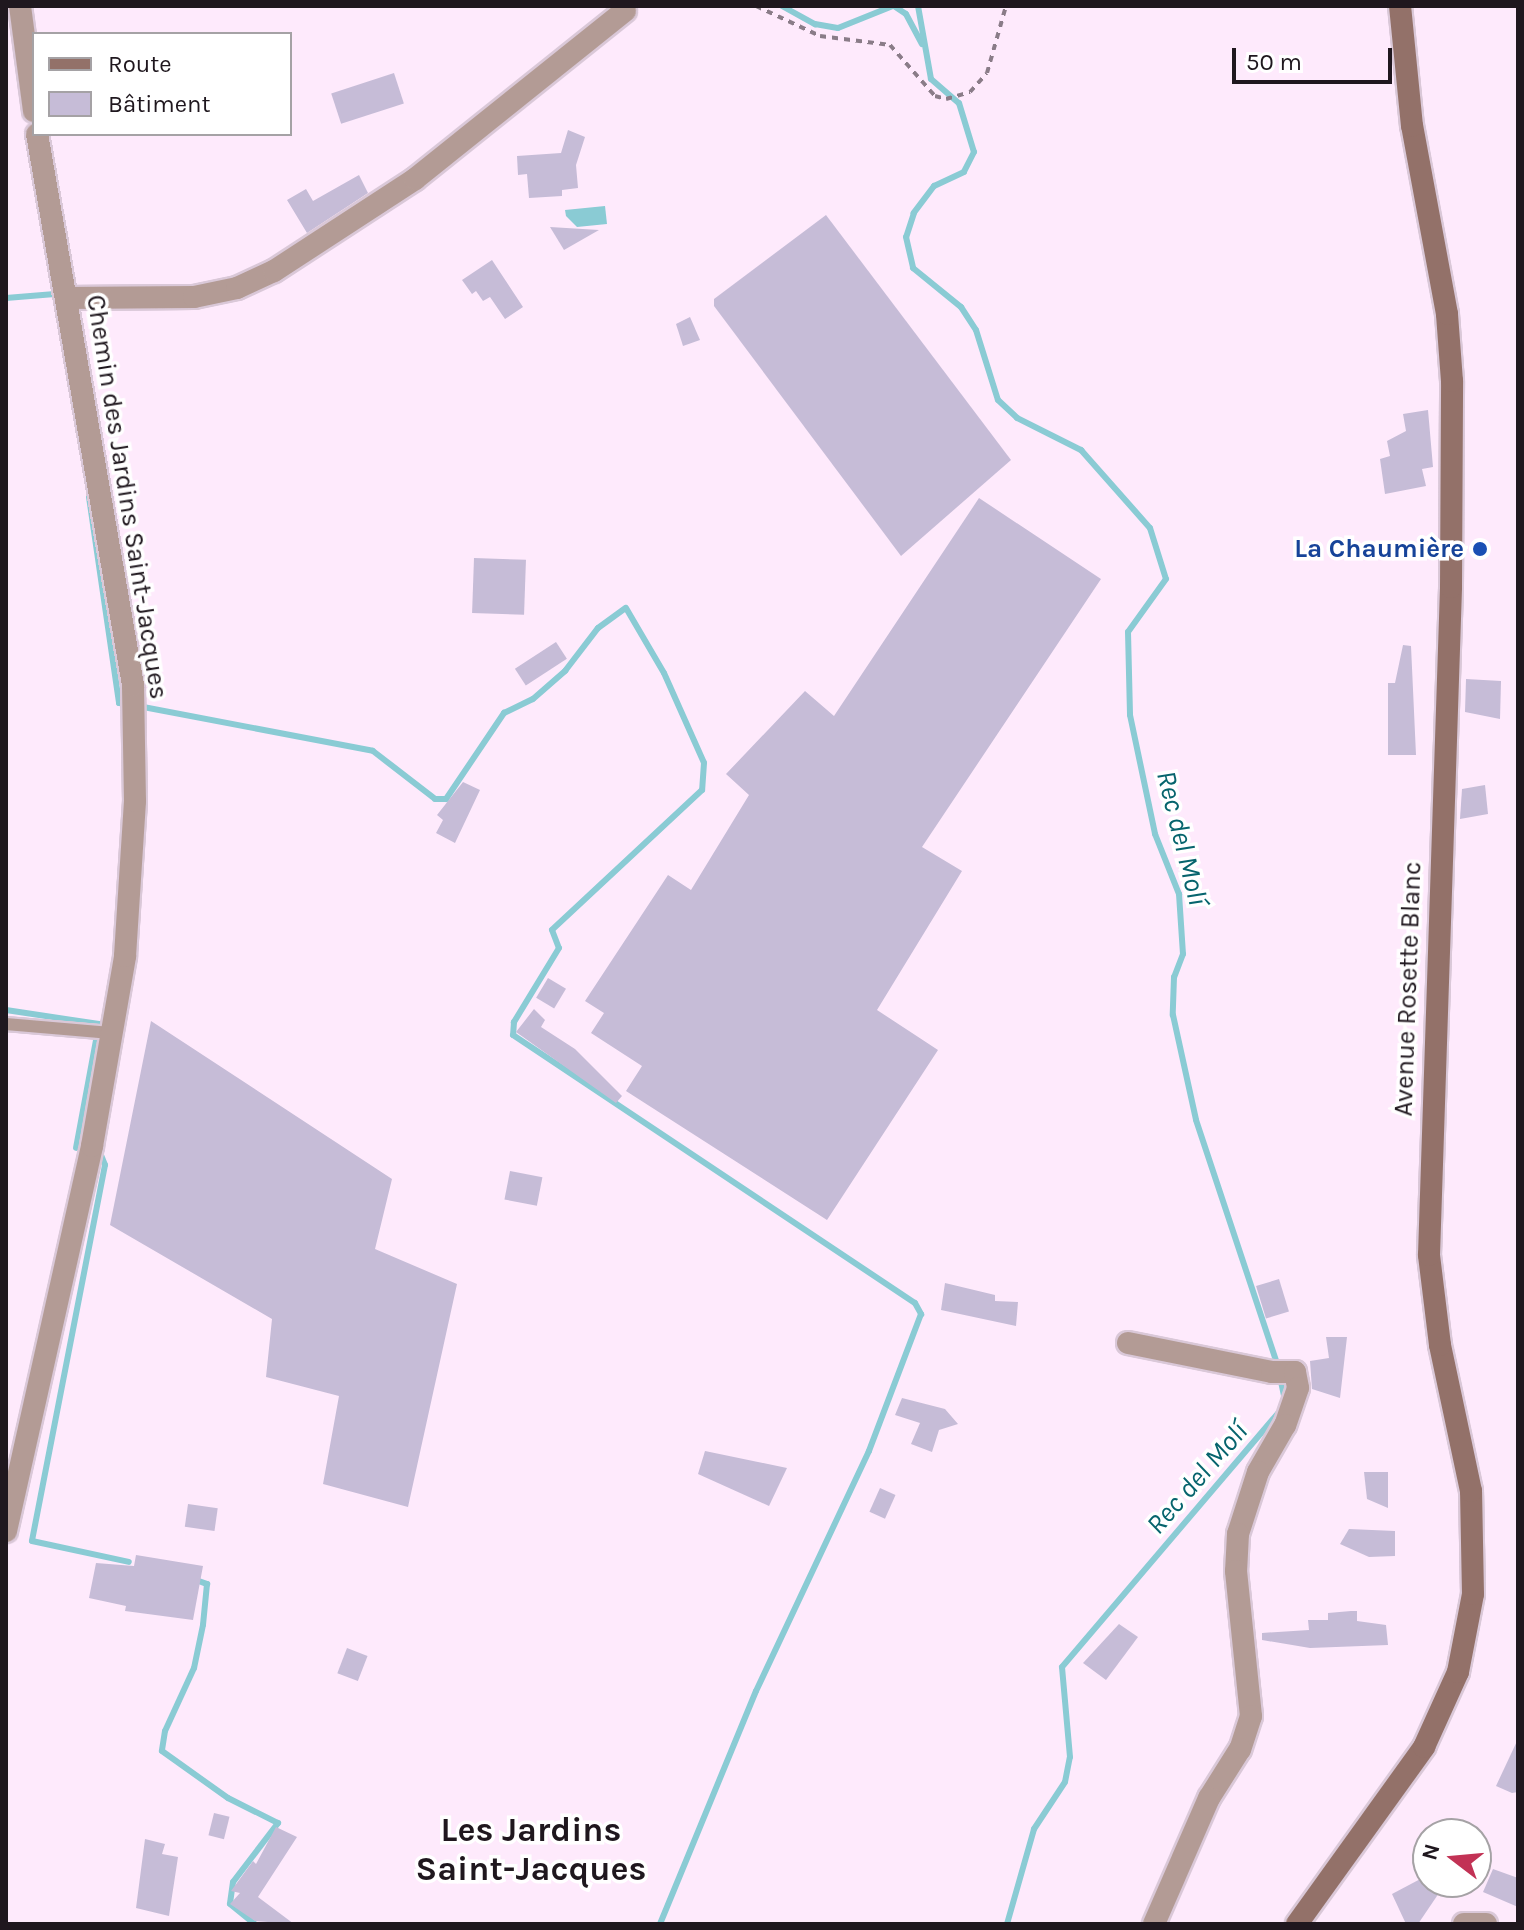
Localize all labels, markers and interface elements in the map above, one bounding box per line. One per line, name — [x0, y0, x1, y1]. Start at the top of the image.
legend — [32, 32, 292, 136]
scale bar — [1236, 32, 1396, 82]
text: 50 m — [1246, 48, 1302, 76]
text: Route — [108, 50, 172, 78]
text: Bâtiment — [108, 90, 211, 118]
street label: Chemin des Jardins Saint-Jacques — [80, 293, 174, 701]
place label: La Chaumière — [1294, 533, 1464, 565]
marker: La Chaumière — [1471, 540, 1489, 558]
water label: Rec del Molí — [1149, 767, 1215, 909]
street label: Avenue Rosette Blanc — [1388, 861, 1428, 1117]
water label: Rec del Molí — [1139, 1415, 1255, 1541]
district label: Les Jardins Saint-Jacques — [416, 1810, 646, 1890]
north arrow — [1412, 1818, 1492, 1898]
text: N — [1416, 1841, 1446, 1863]

